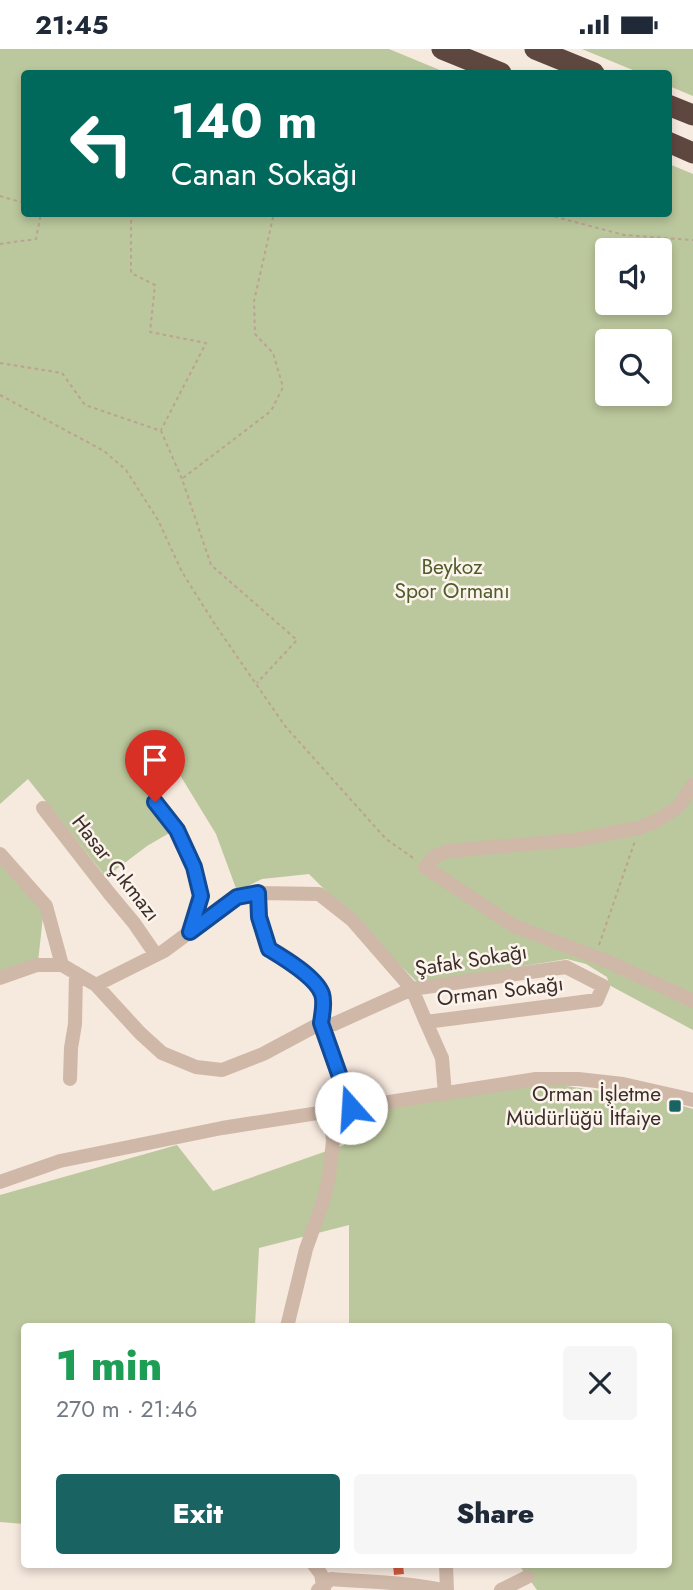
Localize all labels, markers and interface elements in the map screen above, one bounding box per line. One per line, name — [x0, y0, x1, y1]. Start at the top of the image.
text: 21:45 — [35, 6, 109, 44]
text: 140 m — [171, 86, 317, 156]
icon: left — [56, 98, 147, 189]
text: Canan Sokağı — [171, 151, 358, 197]
map controls — [595, 238, 672, 406]
button: sound — [595, 238, 672, 315]
button: search — [595, 329, 672, 406]
park label: Beykoz Spor Ormanı — [394, 552, 510, 606]
pin — [125, 730, 185, 802]
icon: arrive — [136, 741, 174, 779]
street label: Hasar Çıkmazı — [65, 808, 167, 928]
street label: Şafak Sokağı — [413, 936, 529, 984]
street label: Orman Sokağı — [435, 968, 565, 1014]
position arrow — [314, 1071, 388, 1145]
place label: Orman İşletme Müdürlüğü İtfaiye — [506, 1079, 661, 1133]
marker: Orman İşletme Müdürlüğü İtfaiye — [667, 1098, 683, 1114]
text: 1 min — [56, 1335, 162, 1396]
button: close — [563, 1346, 637, 1420]
text: 270 m · 21:46 — [56, 1392, 198, 1426]
button: Exit — [56, 1474, 340, 1554]
button: Share — [354, 1474, 637, 1554]

